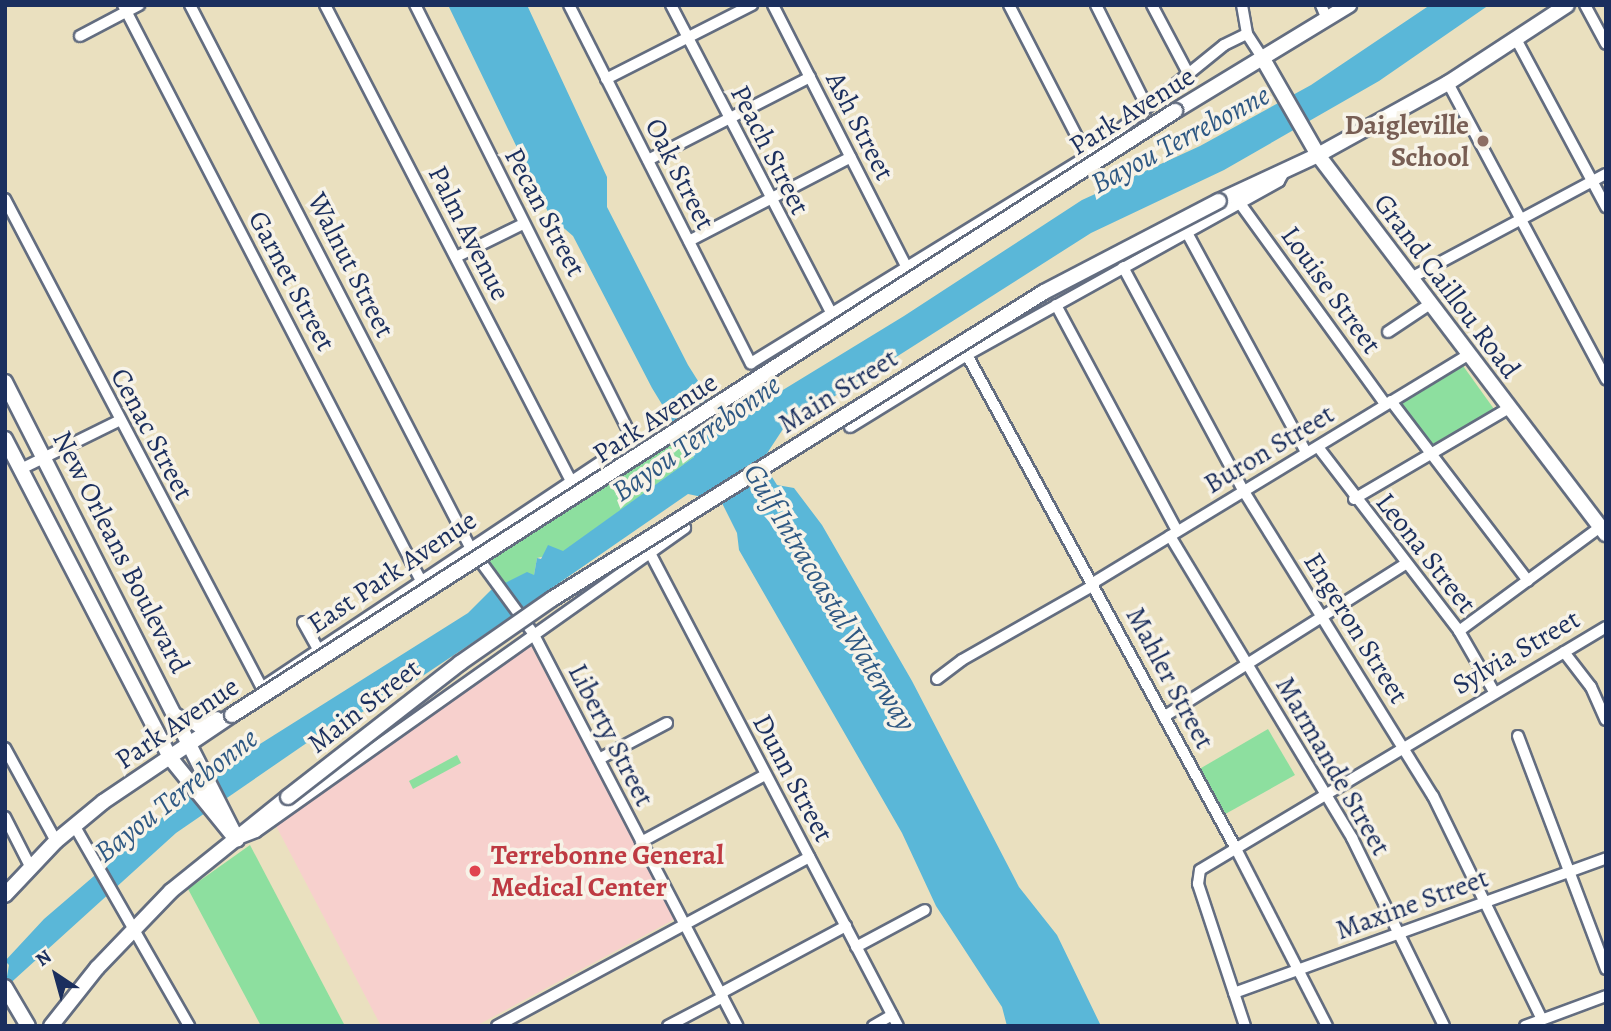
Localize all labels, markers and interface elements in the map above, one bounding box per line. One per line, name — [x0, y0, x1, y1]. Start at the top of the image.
street label: Park Avenue — [1063, 59, 1201, 163]
street label: Ash Street — [818, 66, 902, 186]
water label: Bayou Terrebonne — [1084, 77, 1276, 201]
street label: Peach Street — [723, 80, 817, 220]
place label: Daigleville School — [1345, 108, 1469, 174]
street label: Oak Street — [638, 113, 722, 235]
marker: Daigleville School — [1475, 133, 1491, 149]
street label: Pecan Street — [497, 142, 593, 282]
street label: Palm Avenue — [421, 160, 517, 306]
street label: Walnut Street — [300, 187, 402, 343]
street label: Grand Caillou Road — [1367, 187, 1527, 385]
street label: Garnet Street — [241, 205, 343, 357]
street label: Louise Street — [1274, 220, 1388, 360]
street label: Main Street — [772, 341, 904, 441]
street label: Cenac Street — [103, 362, 201, 506]
street label: Park Avenue — [587, 365, 723, 471]
water label: Bayou Terrebonne — [605, 367, 787, 509]
street label: Buron Street — [1198, 397, 1340, 501]
street label: New Orleans Boulevard — [45, 425, 197, 679]
water label: Gulf Intracoastal Waterway — [736, 457, 924, 737]
street label: Leona Street — [1369, 486, 1483, 620]
street label: East Park Avenue — [301, 503, 483, 641]
street label: Engeron Street — [1296, 546, 1416, 710]
street label: Mahler Street — [1119, 601, 1221, 755]
street label: Sylvia Street — [1446, 602, 1586, 702]
street label: Main Street — [301, 651, 427, 761]
street label: Liberty Street — [561, 658, 661, 812]
street label: Park Avenue — [109, 670, 245, 776]
street label: Marmande Street — [1268, 671, 1398, 861]
street label: Dunn Street — [745, 708, 841, 848]
water label: Bayou Terrebonne — [87, 720, 265, 870]
place label: Terrebonne General Medical Center — [491, 838, 724, 904]
marker: Terrebonne General Medical Center — [465, 861, 485, 881]
street label: Maxine Street — [1331, 861, 1493, 947]
north arrow — [21, 940, 91, 1010]
text: N — [30, 943, 57, 973]

